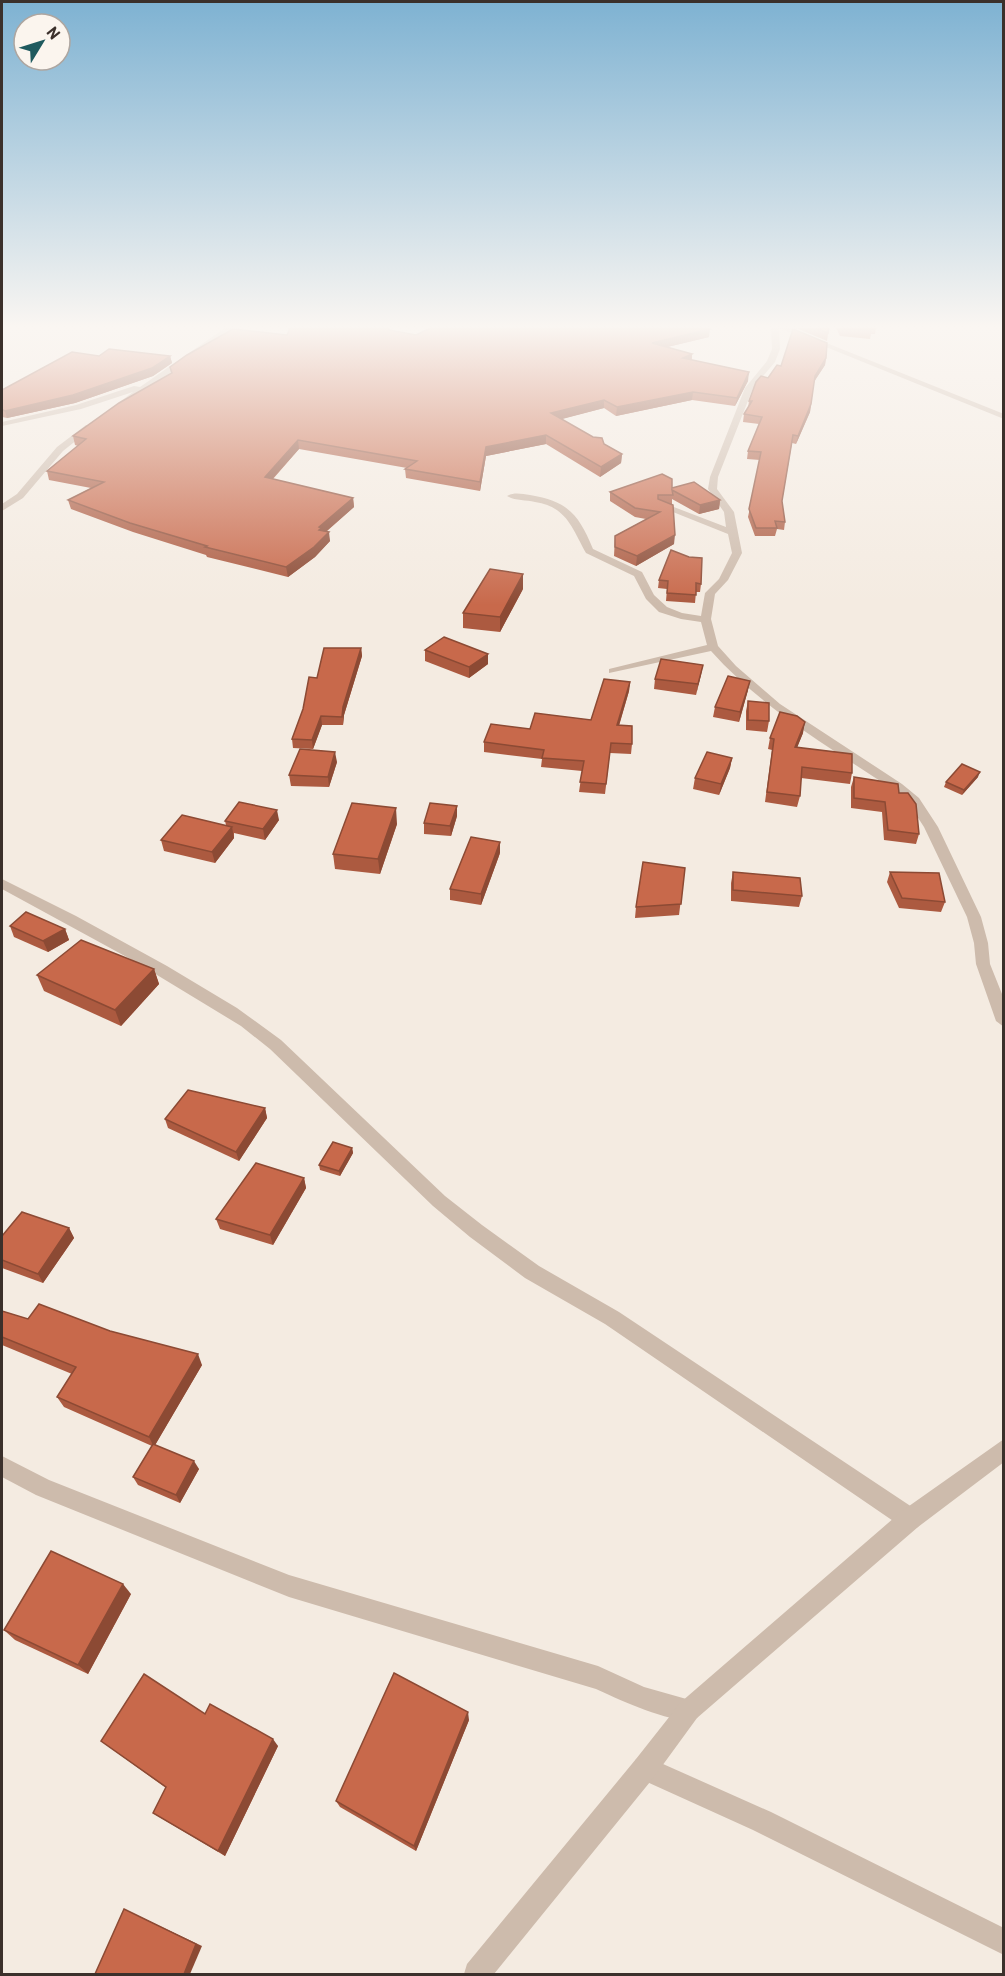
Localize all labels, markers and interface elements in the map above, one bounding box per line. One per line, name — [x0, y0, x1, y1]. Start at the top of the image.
north arrow — [12, 12, 72, 72]
text: N — [43, 22, 65, 42]

